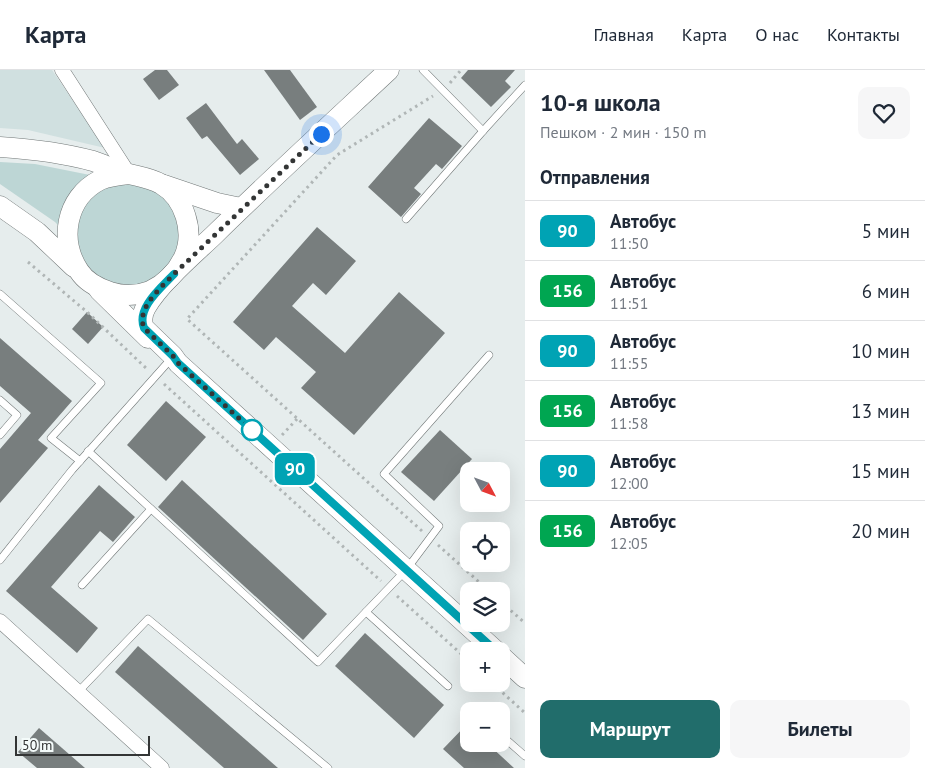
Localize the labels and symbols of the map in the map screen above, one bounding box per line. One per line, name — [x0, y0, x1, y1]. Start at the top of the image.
your location — [309, 122, 334, 147]
unlabelled marker — [241, 419, 263, 441]
line badge: 90 — [272, 453, 318, 485]
north arrow — [460, 462, 510, 512]
scale bar — [15, 733, 150, 756]

